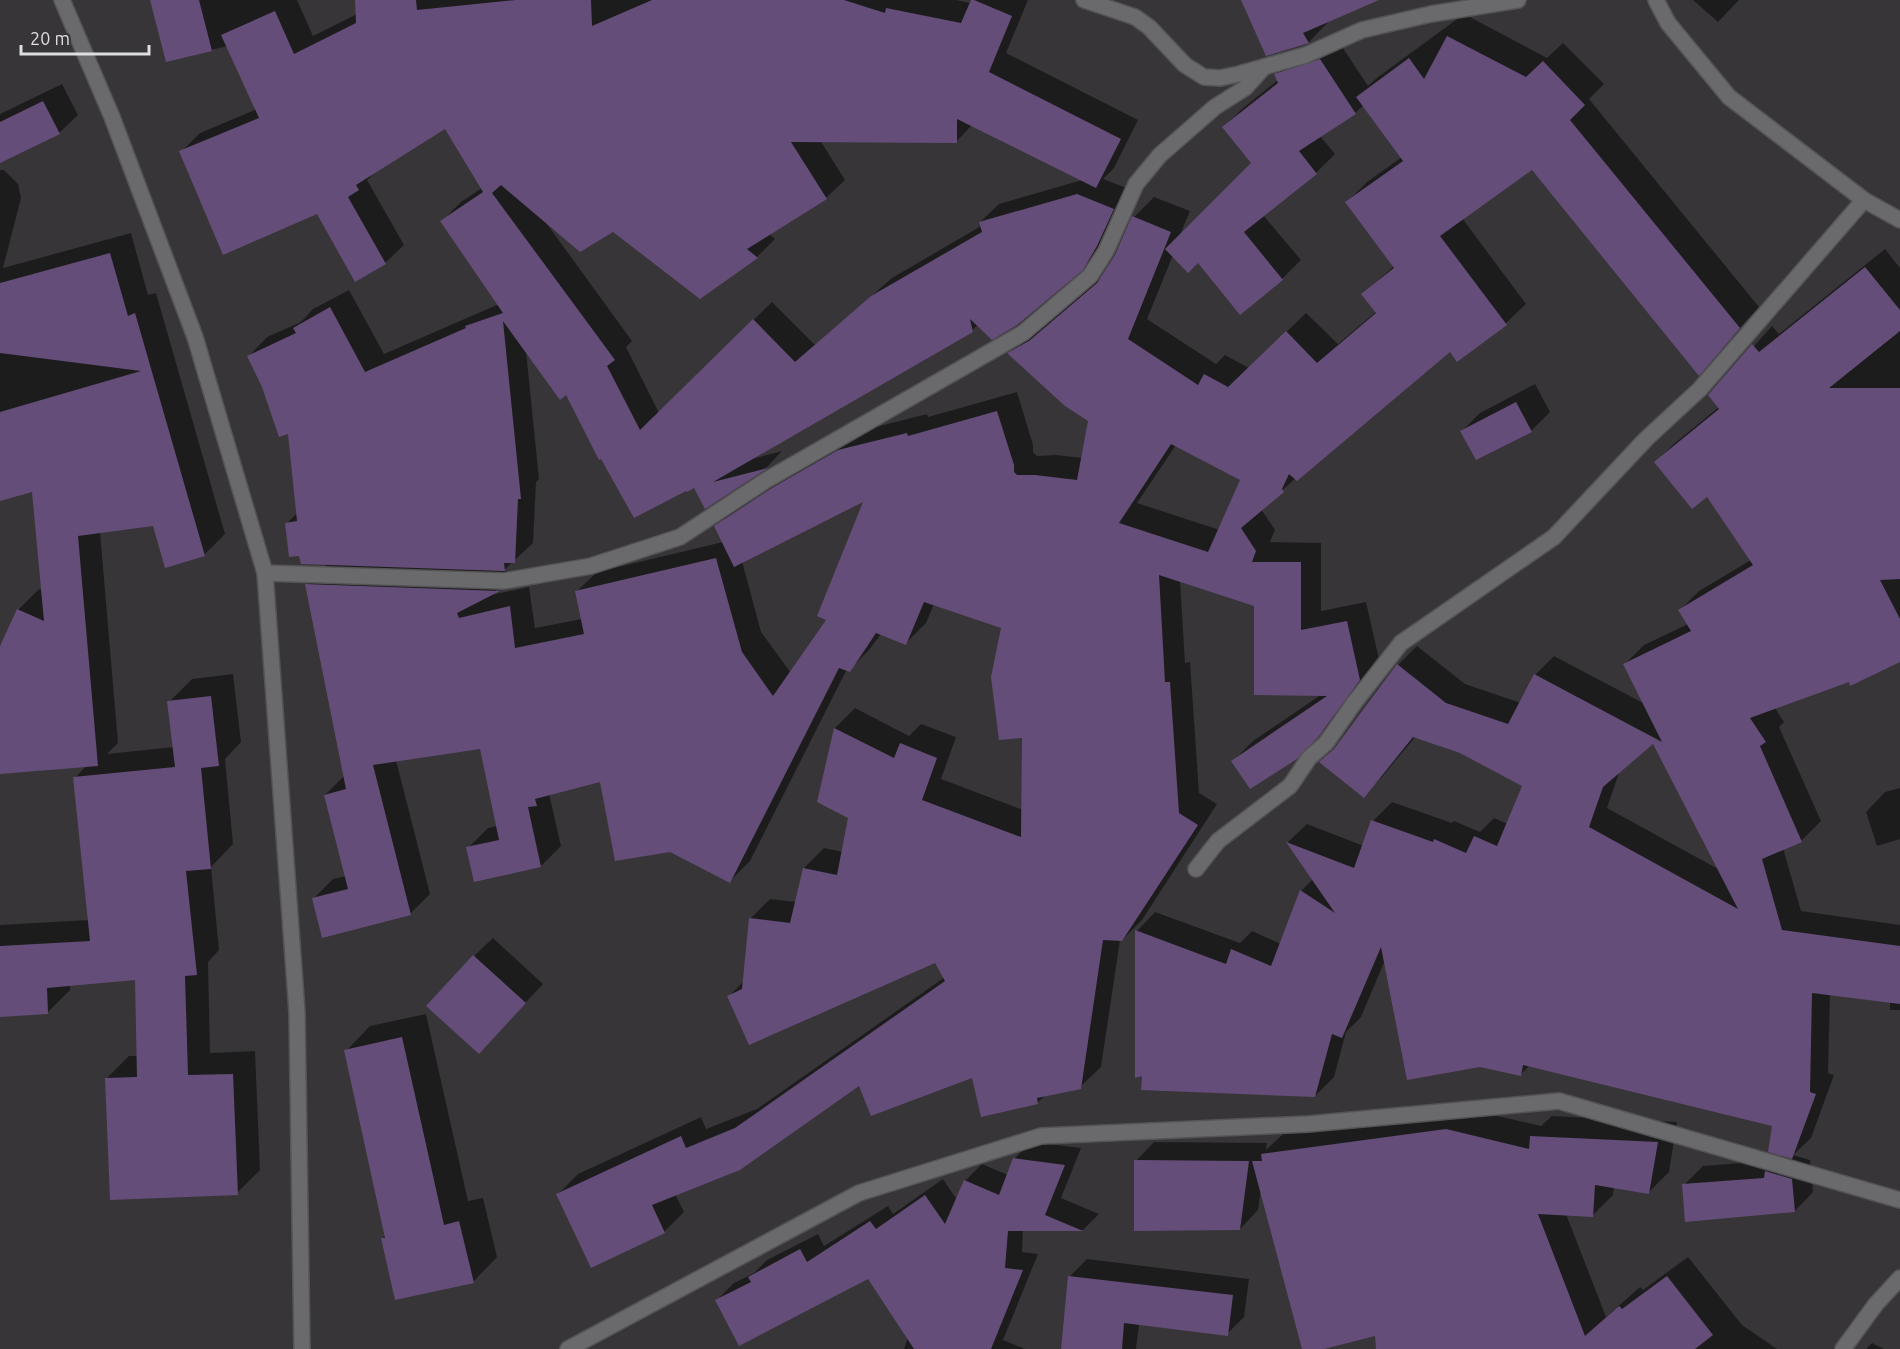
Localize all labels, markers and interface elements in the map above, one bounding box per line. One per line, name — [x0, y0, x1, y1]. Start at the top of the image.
scale bar — [21, 18, 148, 56]
text: 20 m — [30, 28, 70, 48]

